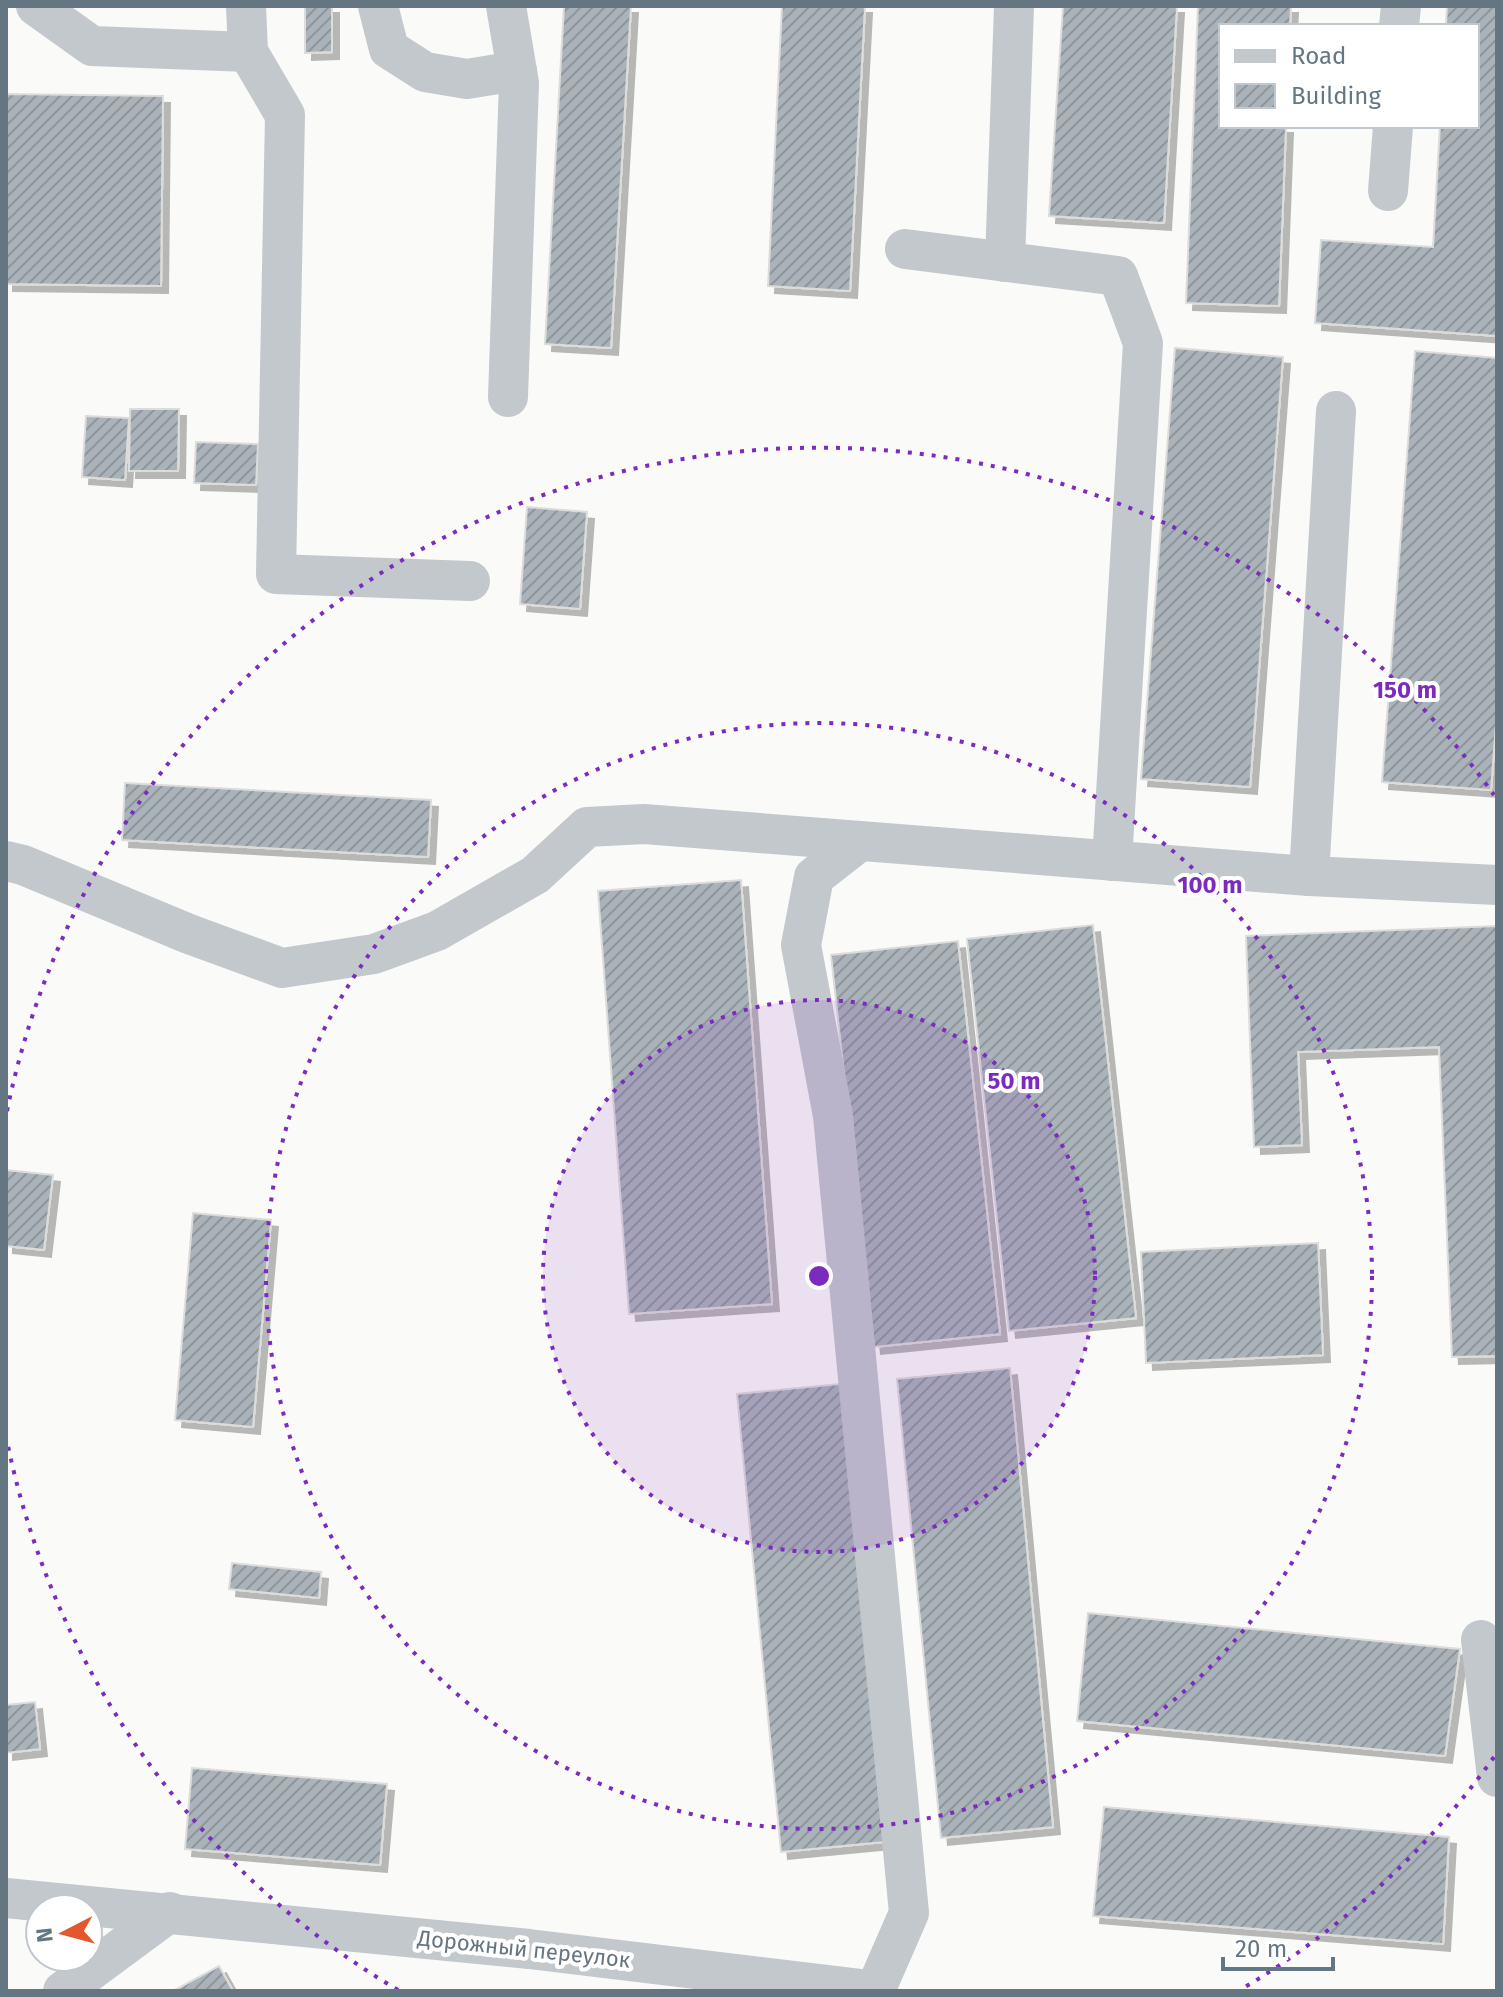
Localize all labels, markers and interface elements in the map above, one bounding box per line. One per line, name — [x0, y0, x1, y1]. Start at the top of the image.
legend — [1219, 24, 1479, 128]
text: Road — [1291, 42, 1346, 70]
text: Building — [1291, 82, 1381, 110]
text: 150 m — [1373, 676, 1437, 704]
text: 100 m — [1177, 871, 1243, 899]
text: 50 m — [988, 1067, 1040, 1095]
centre of rings — [805, 1262, 833, 1290]
north arrow — [24, 1893, 104, 1973]
scale bar — [1223, 1921, 1333, 1971]
street label: Дорожный переулок — [415, 1924, 632, 1974]
text: N — [30, 1926, 59, 1944]
text: 20 m — [1235, 1935, 1287, 1963]

